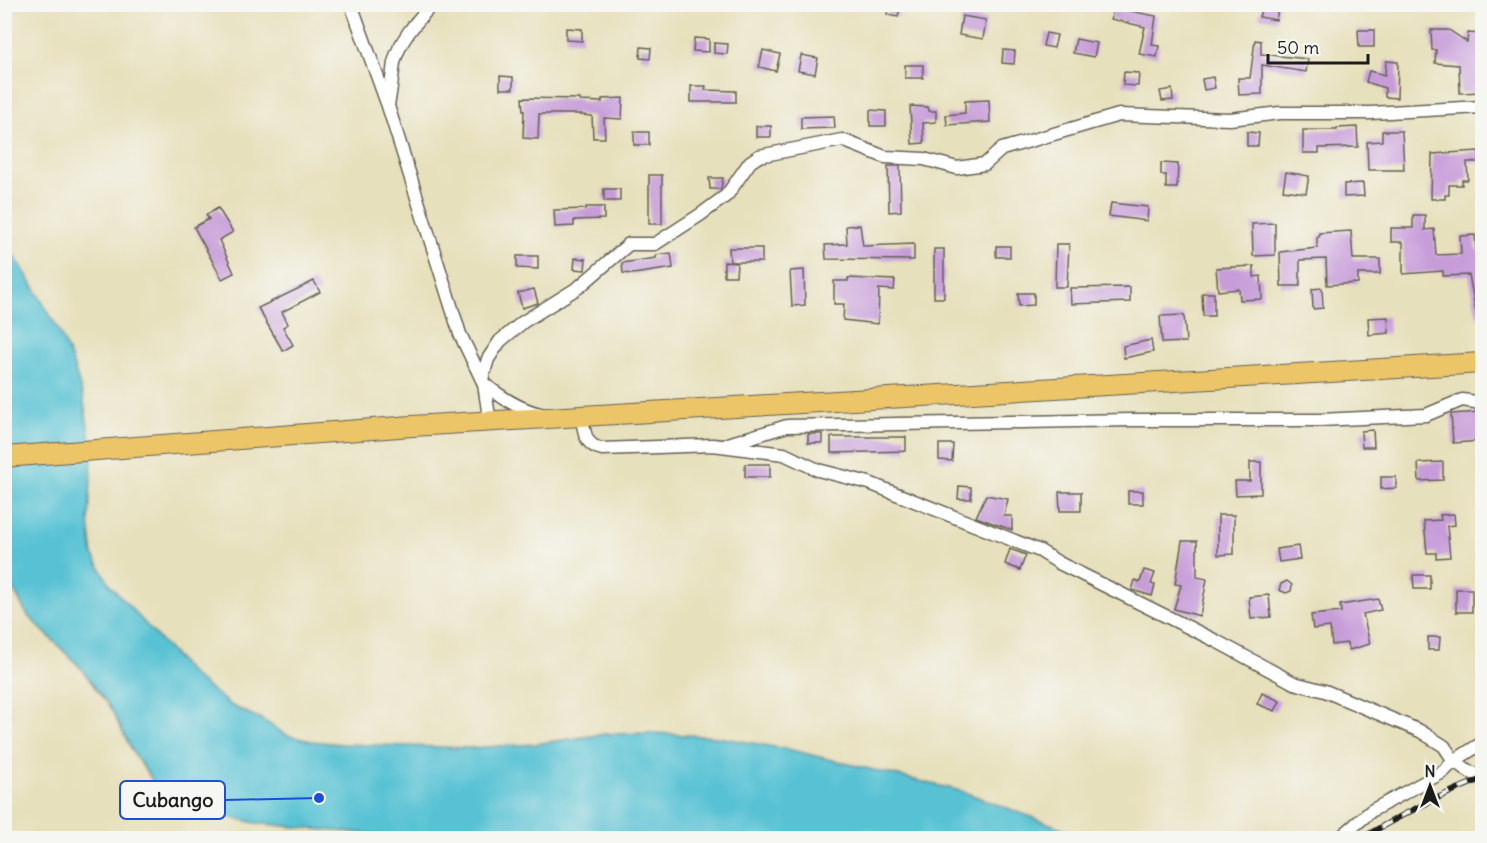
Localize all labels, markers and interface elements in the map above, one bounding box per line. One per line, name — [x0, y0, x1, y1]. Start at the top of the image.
scale bar — [1268, 27, 1368, 65]
text: 50 m — [1277, 36, 1319, 59]
north arrow — [1400, 756, 1460, 816]
text: N — [1424, 761, 1436, 781]
callout: Cubango — [120, 781, 225, 819]
text: Cubango — [133, 787, 213, 812]

